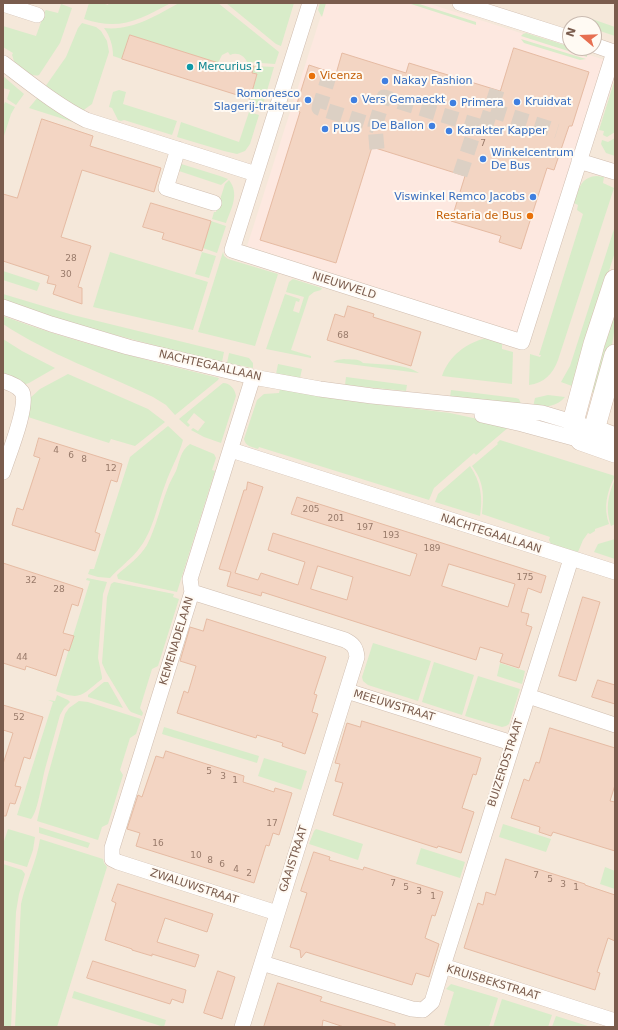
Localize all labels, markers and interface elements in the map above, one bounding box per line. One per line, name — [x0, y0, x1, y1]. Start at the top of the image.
north arrow — [562, 16, 602, 56]
text: N — [563, 26, 579, 39]
place label: Mercurius 1 — [198, 60, 262, 74]
marker: Mercurius 1 — [185, 62, 195, 72]
place label: Vicenza — [320, 69, 363, 83]
marker: Vicenza — [307, 71, 317, 81]
place label: Nakay Fashion — [393, 74, 472, 88]
marker: Nakay Fashion — [380, 76, 390, 86]
place label: Romonesco Slagerij-traiteur — [214, 87, 300, 113]
place label: Vers Gemaeckt — [362, 93, 445, 107]
marker: Romonesco Slagerij-traiteur — [303, 95, 313, 105]
marker: Vers Gemaeckt — [349, 95, 359, 105]
place label: Kruidvat — [525, 95, 571, 109]
place label: Primera — [461, 96, 504, 110]
marker: Kruidvat — [512, 97, 522, 107]
marker: Primera — [448, 98, 458, 108]
place label: De Ballon — [371, 119, 424, 133]
marker: De Ballon — [427, 121, 437, 131]
place label: PLUS — [333, 122, 360, 136]
marker: PLUS — [320, 124, 330, 134]
place label: Karakter Kapper — [457, 124, 547, 138]
marker: Karakter Kapper — [444, 126, 454, 136]
house number: 7 — [480, 139, 486, 149]
place label: Winkelcentrum De Bus — [491, 146, 574, 172]
marker: Winkelcentrum De Bus — [478, 154, 488, 164]
place label: Viswinkel Remco Jacobs — [394, 190, 525, 204]
marker: Viswinkel Remco Jacobs — [528, 192, 538, 202]
place label: Restaria de Bus — [436, 209, 522, 223]
marker: Restaria de Bus — [525, 211, 535, 221]
house number: 28 — [65, 254, 77, 264]
street label: NIEUWVELD — [310, 269, 378, 303]
house number: 30 — [60, 270, 72, 280]
house number: 68 — [337, 331, 349, 341]
street label: NACHTEGAALLAAN — [157, 348, 263, 384]
house number: 4 — [53, 446, 59, 456]
house number: 6 — [68, 451, 74, 461]
house number: 8 — [81, 455, 87, 465]
house number: 12 — [105, 464, 117, 474]
house number: 205 — [302, 505, 320, 515]
street label: NACHTEGAALLAAN — [439, 511, 543, 557]
house number: 201 — [327, 514, 345, 524]
house number: 197 — [356, 523, 374, 533]
house number: 193 — [382, 531, 400, 541]
house number: 189 — [423, 544, 441, 554]
house number: 175 — [516, 573, 534, 583]
house number: 32 — [25, 576, 37, 586]
house number: 28 — [53, 585, 65, 595]
street label: KEMENADELAAN — [157, 595, 197, 687]
house number: 44 — [16, 653, 28, 663]
street label: MEEUWSTRAAT — [352, 687, 436, 725]
house number: 52 — [13, 713, 25, 723]
street label: BUIZERDSTRAAT — [486, 717, 526, 809]
house number: 5 — [206, 767, 212, 777]
house number: 3 — [220, 772, 226, 782]
house number: 1 — [232, 776, 238, 786]
house number: 17 — [266, 819, 278, 829]
street label: GAAISTRAAT — [277, 824, 311, 894]
house number: 16 — [152, 839, 164, 849]
house number: 10 — [190, 851, 202, 861]
house number: 8 — [207, 856, 213, 866]
house number: 6 — [219, 860, 225, 870]
house number: 4 — [233, 865, 239, 875]
street label: ZWALUWSTRAAT — [148, 867, 240, 907]
house number: 2 — [246, 869, 252, 879]
house number: 7 — [533, 871, 539, 881]
house number: 5 — [547, 875, 553, 885]
house number: 7 — [390, 879, 396, 889]
house number: 3 — [560, 880, 566, 890]
house number: 5 — [403, 883, 409, 893]
house number: 1 — [573, 883, 579, 893]
house number: 3 — [416, 887, 422, 897]
house number: 1 — [430, 892, 436, 902]
street label: KRUISBEKSTRAAT — [445, 963, 541, 1003]

